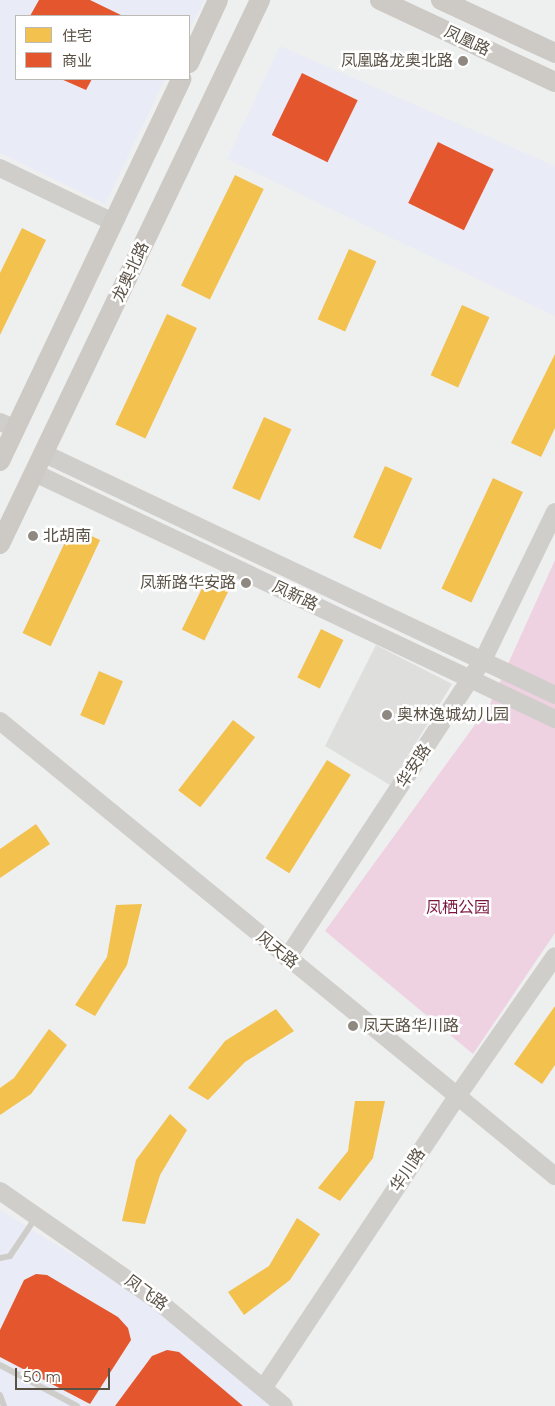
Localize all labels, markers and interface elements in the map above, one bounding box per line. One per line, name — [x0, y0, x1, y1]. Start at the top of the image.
legend — [15, 15, 190, 80]
street label: 凤凰路 — [441, 22, 493, 60]
text: 住宅 — [62, 26, 92, 45]
text: 商业 — [62, 51, 92, 70]
place label: 凤凰路龙奥北路 — [341, 51, 453, 71]
marker: 凤凰路龙奥北路 — [457, 55, 469, 67]
street label: 龙奥北路 — [109, 239, 153, 305]
place label: 北胡南 — [43, 526, 91, 546]
marker: 北胡南 — [27, 530, 39, 542]
place label: 凤新路华安路 — [140, 573, 236, 593]
marker: 凤新路华安路 — [240, 577, 252, 589]
street label: 凤新路 — [269, 577, 321, 615]
place label: 奥林逸城幼儿园 — [397, 705, 509, 725]
marker: 奥林逸城幼儿园 — [381, 709, 393, 721]
street label: 华安路 — [393, 741, 435, 791]
park label: 凤栖公园 — [426, 898, 490, 918]
street label: 风天路 — [252, 927, 302, 973]
place label: 凤天路华川路 — [363, 1016, 459, 1036]
marker: 凤天路华川路 — [347, 1020, 359, 1032]
street label: 华川路 — [387, 1145, 429, 1195]
street label: 凤飞路 — [121, 1271, 171, 1315]
scale bar — [18, 1358, 112, 1390]
text: 50 m — [23, 1367, 61, 1386]

